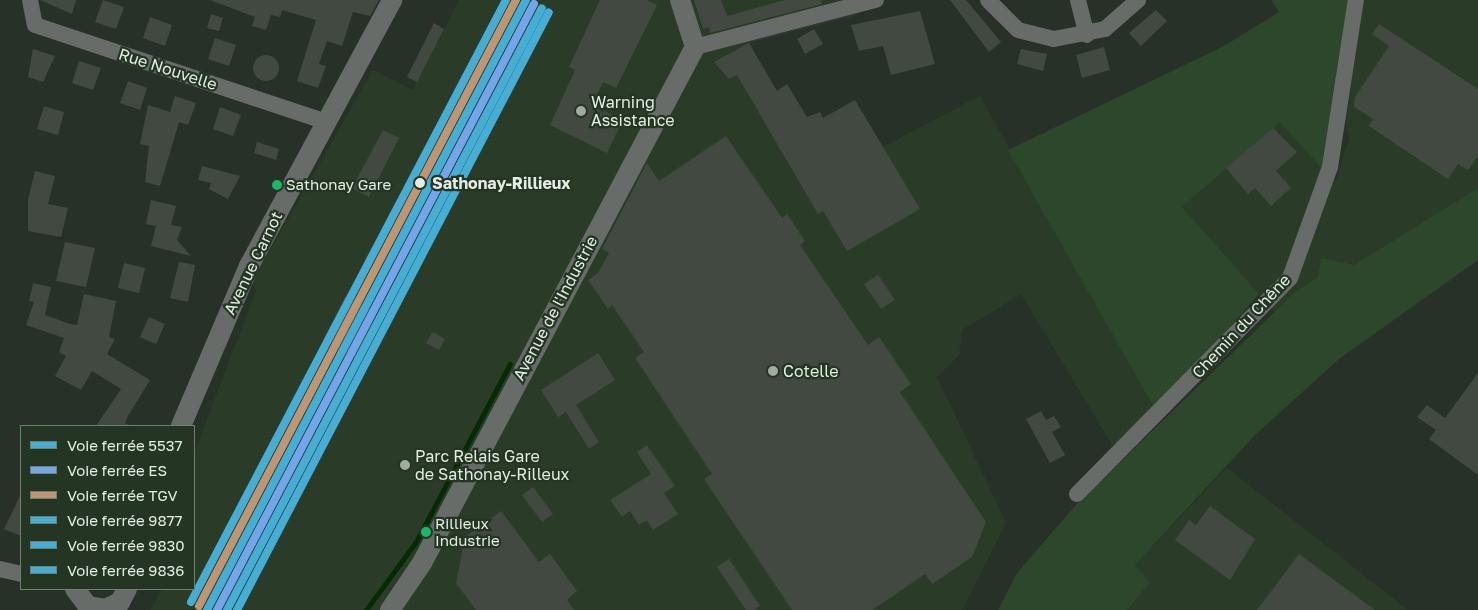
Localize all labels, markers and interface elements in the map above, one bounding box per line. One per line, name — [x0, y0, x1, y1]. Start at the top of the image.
street label: Rue Nouvelle — [116, 44, 220, 94]
place label: Warning Assistance — [591, 92, 675, 130]
marker: Warning Assistance — [575, 105, 587, 117]
place label: Sathonay-Rillieux — [432, 173, 571, 193]
marker: Sathonay-Rillieux — [411, 174, 429, 192]
place label: Sathonay Gare — [286, 176, 391, 194]
marker: Sathonay Gare — [272, 180, 282, 190]
street label: Avenue Carnot — [220, 208, 286, 318]
street label: Avenue de l'Industrie — [509, 233, 601, 383]
street label: Chemin du Chêne — [1188, 270, 1294, 382]
place label: Cotelle — [783, 361, 839, 381]
marker: Cotelle — [767, 365, 779, 377]
legend — [20, 425, 195, 590]
text: Voie ferrée 5537 — [67, 436, 182, 454]
place label: Parc Relais Gare de Sathonay-Rilleux — [415, 446, 569, 484]
marker: Parc Relais Gare de Sathonay-Rilleux — [399, 459, 411, 471]
text: Voie ferrée ES — [67, 461, 167, 479]
text: Voie ferrée TGV — [67, 486, 178, 504]
text: Voie ferrée 9877 — [67, 511, 182, 529]
place label: Rillieux Industrie — [435, 514, 500, 549]
marker: Rillieux Industrie — [421, 527, 431, 537]
text: Voie ferrée 9830 — [67, 536, 185, 554]
text: Voie ferrée 9836 — [67, 561, 184, 579]

